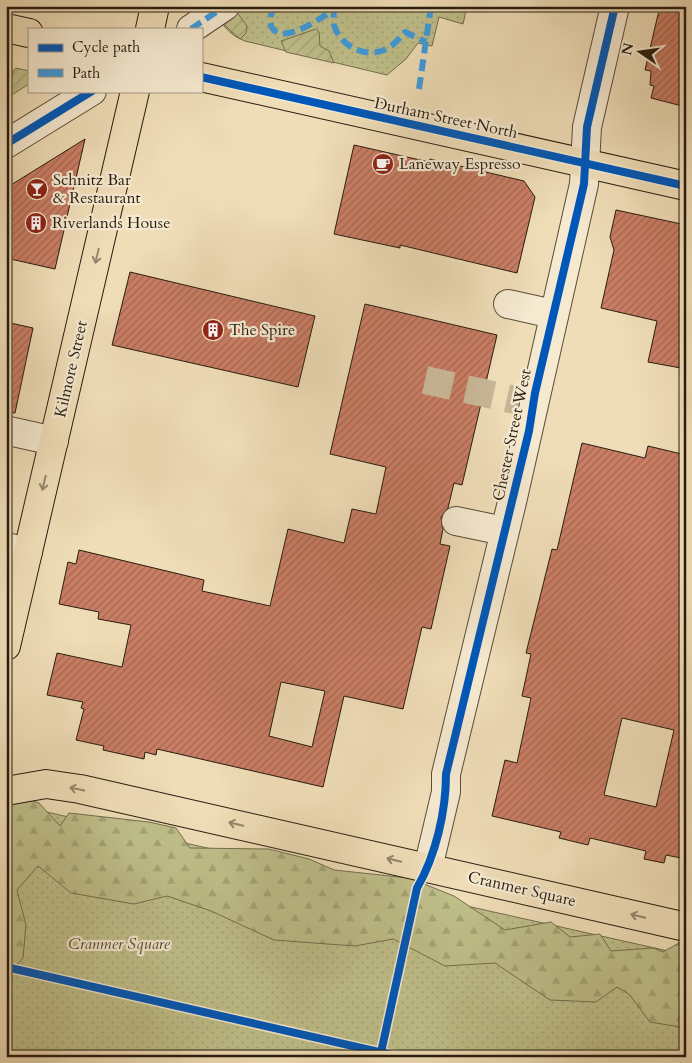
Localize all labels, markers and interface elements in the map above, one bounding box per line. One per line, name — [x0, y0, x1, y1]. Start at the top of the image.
legend — [28, 28, 202, 92]
north arrow — [614, 28, 664, 78]
text: Cycle path — [72, 37, 141, 57]
text: N — [617, 41, 638, 57]
text: Path — [72, 63, 101, 83]
street label: Durham Street North — [372, 92, 520, 144]
cafe icon: Laneway Espresso — [371, 152, 395, 176]
place label: Laneway Espresso — [399, 153, 521, 175]
place label: Schnitz Bar & Restaurant — [53, 169, 141, 209]
bar icon: Schnitz Bar & Restaurant — [25, 177, 49, 201]
building icon: Riverlands House — [24, 211, 48, 235]
place label: Riverlands House — [52, 212, 170, 234]
one-way arrow — [92, 248, 101, 264]
building icon: The Spire — [201, 318, 225, 342]
street label: Kilmore Street — [49, 319, 93, 419]
place label: The Spire — [229, 319, 295, 341]
street label: Chester Street West — [487, 367, 537, 503]
one-way arrow — [39, 474, 48, 490]
one-way arrow — [70, 784, 86, 793]
one-way arrow — [228, 819, 244, 828]
one-way arrow — [387, 855, 403, 864]
street label: Cranmer Square — [466, 866, 578, 912]
one-way arrow — [631, 911, 647, 920]
park label: Cranmer Square — [68, 933, 171, 955]

